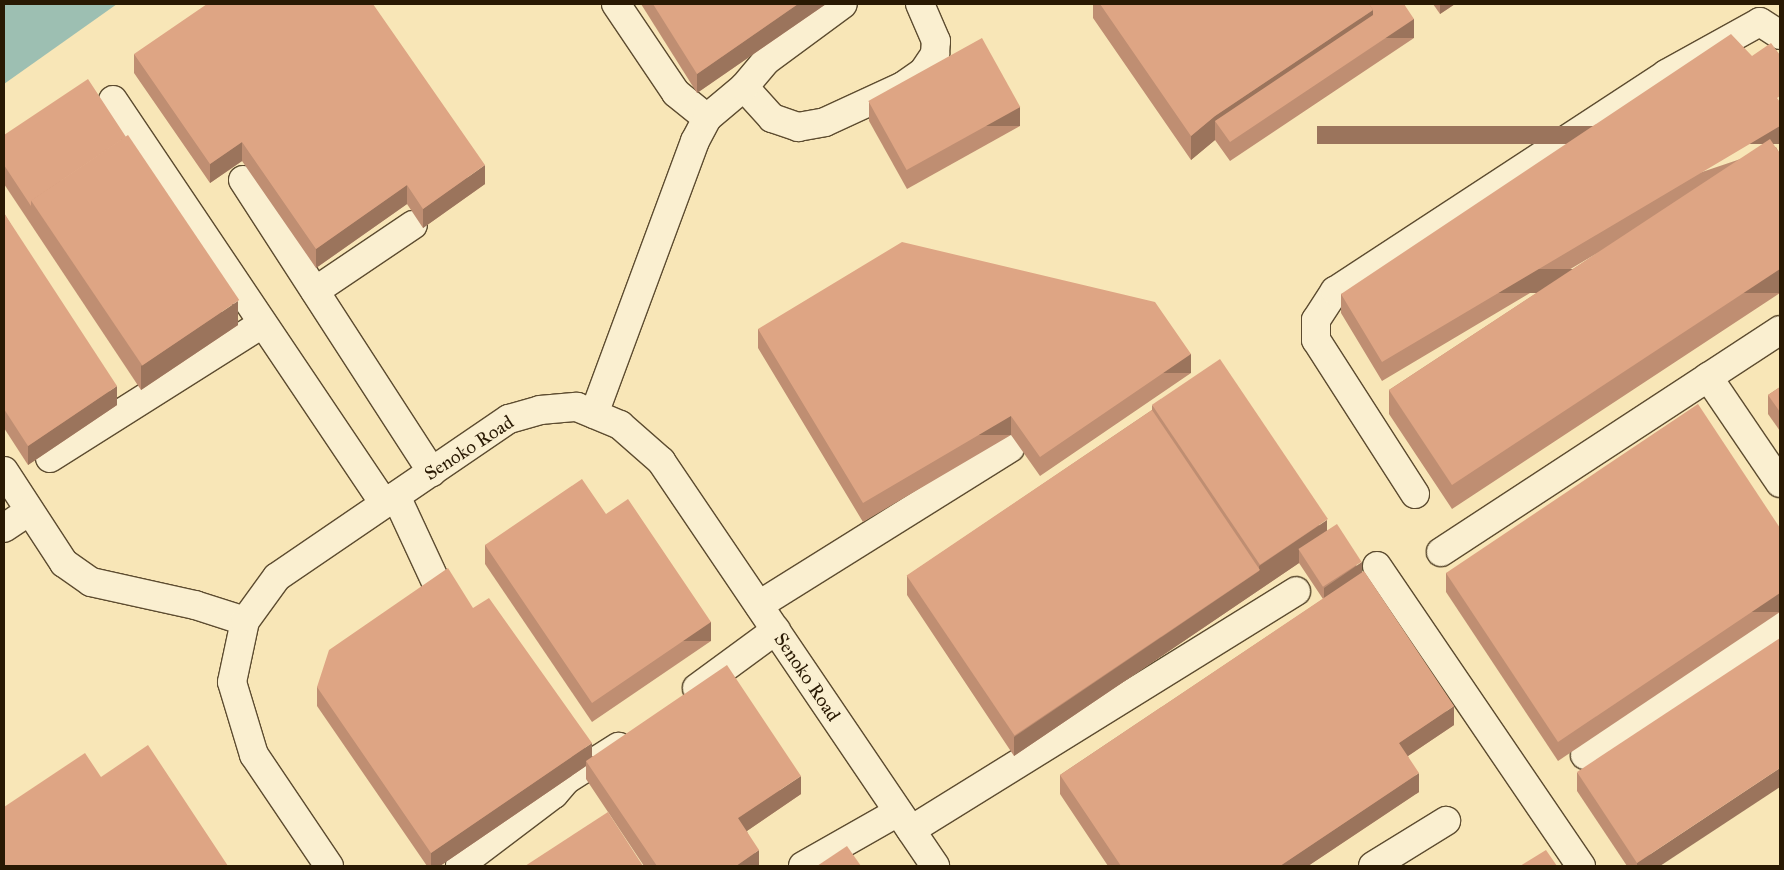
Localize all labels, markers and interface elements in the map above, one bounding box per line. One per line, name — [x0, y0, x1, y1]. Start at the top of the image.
street label: Senoko Road — [420, 411, 518, 485]
street label: Senoko Road — [769, 628, 845, 726]

